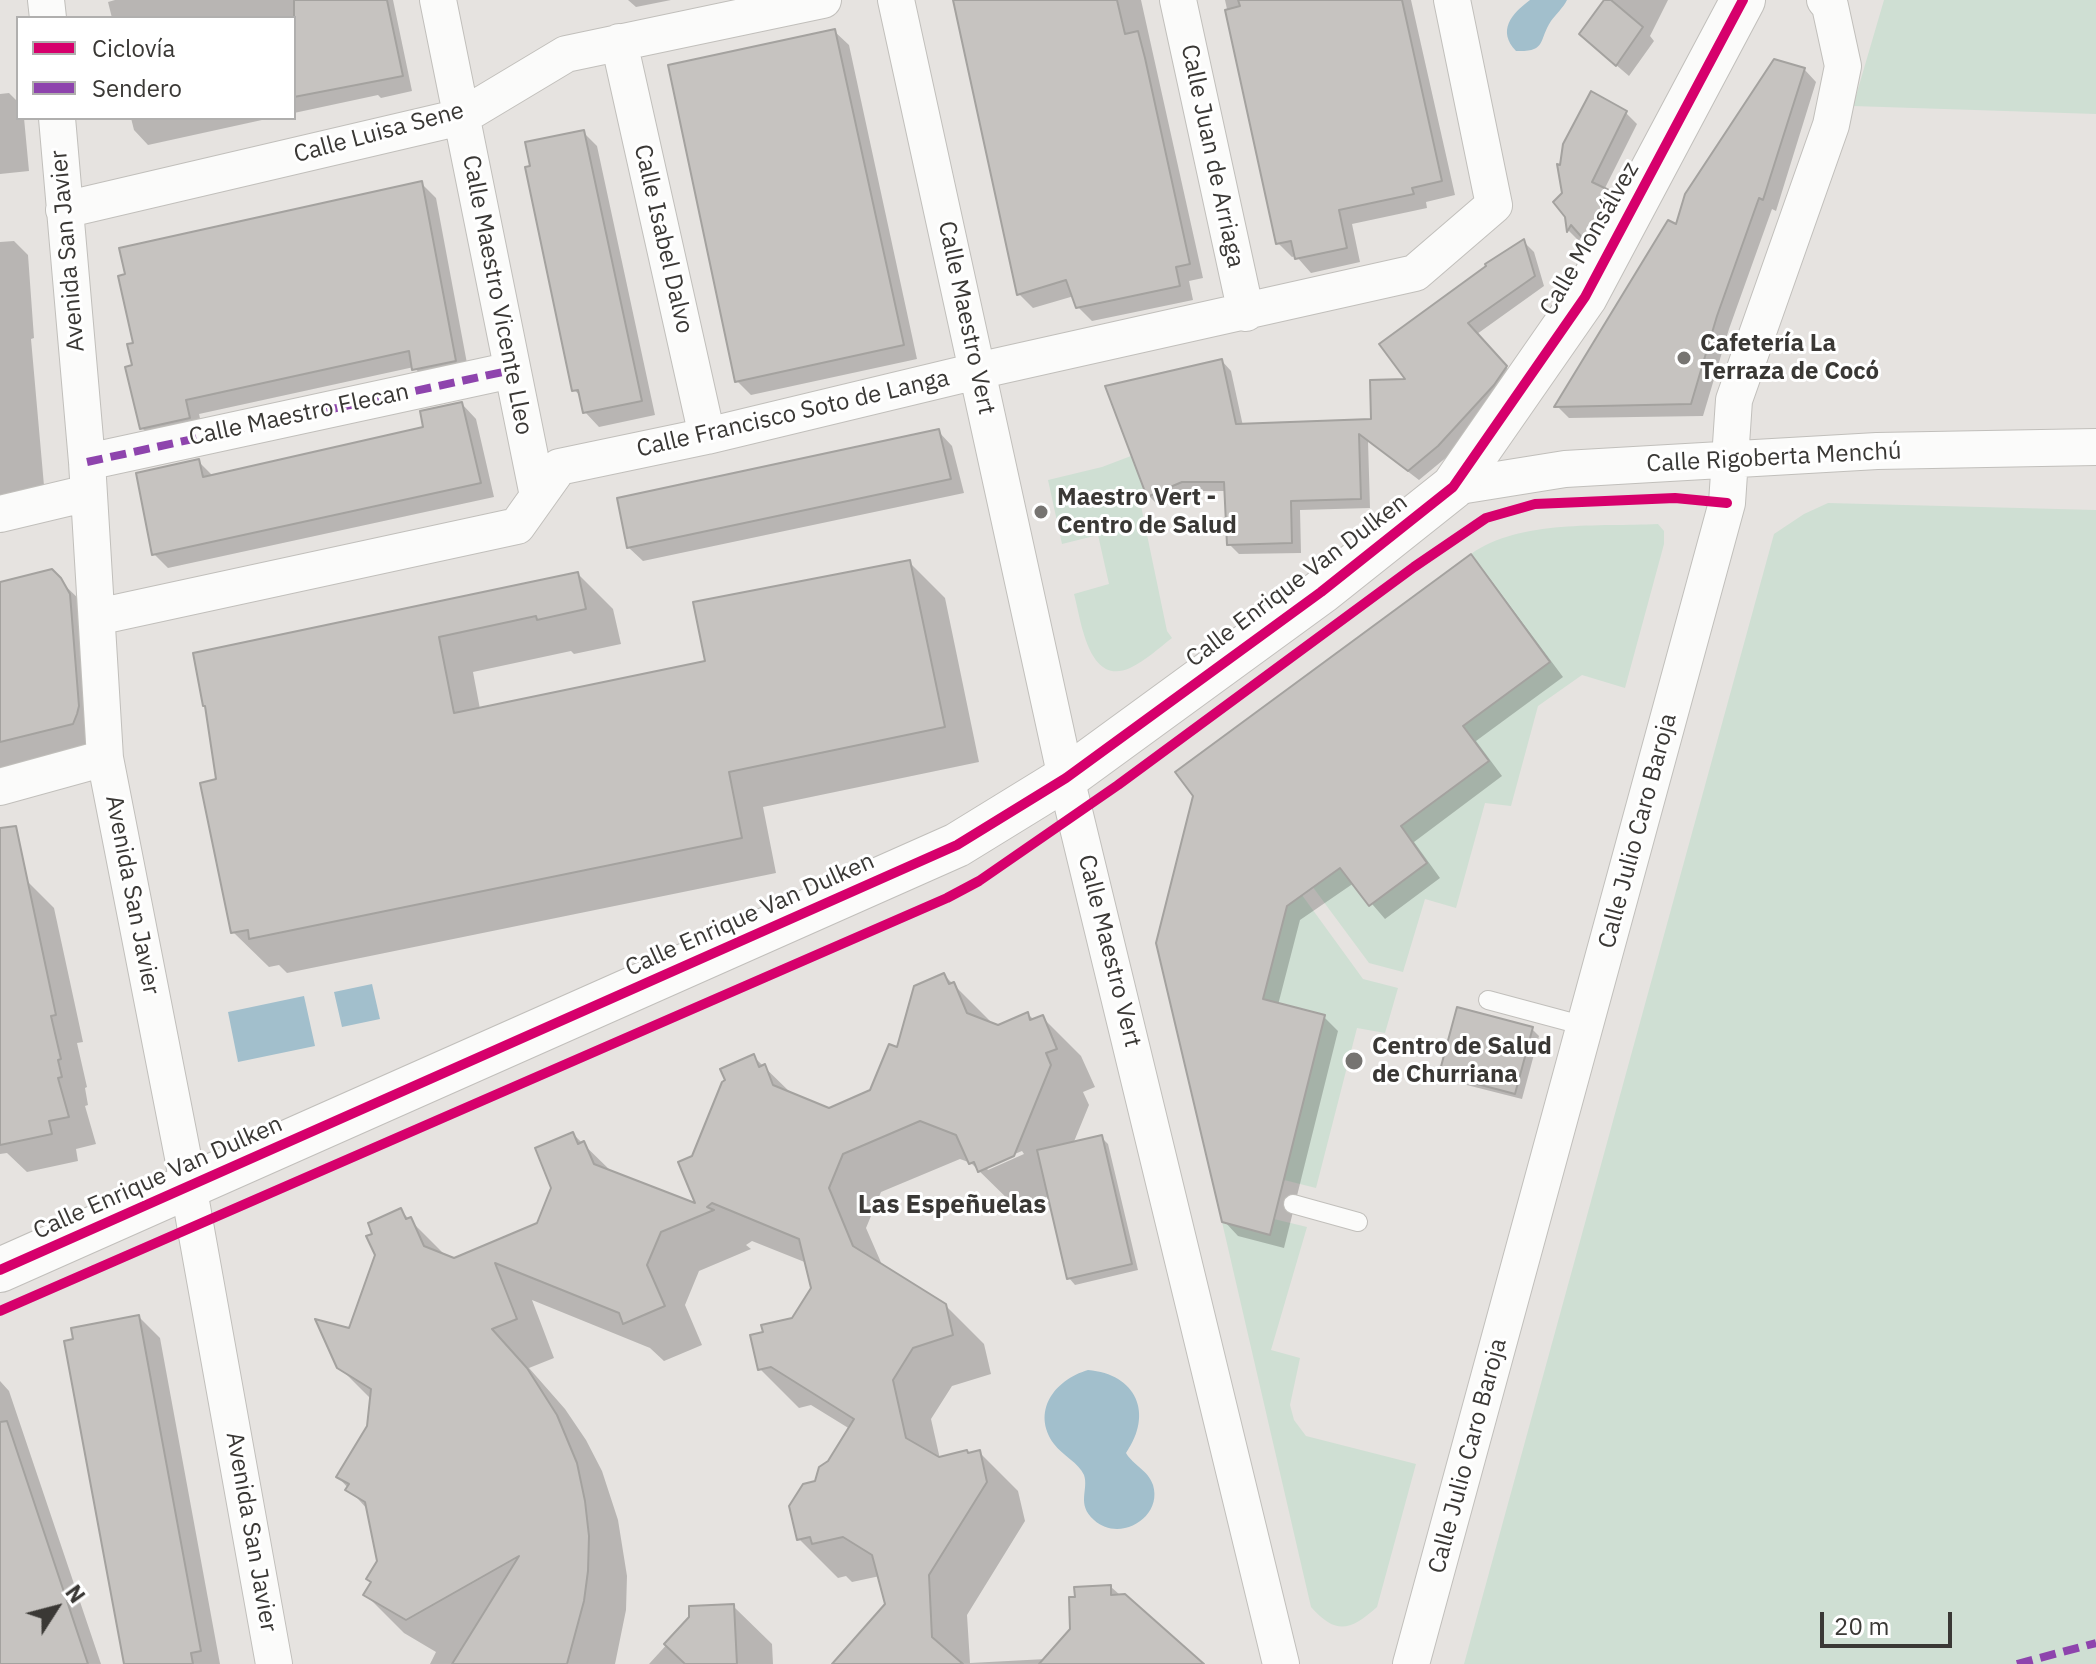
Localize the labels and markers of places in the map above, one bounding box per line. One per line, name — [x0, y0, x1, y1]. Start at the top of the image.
place label: Cafetería La Terraza de Cocó — [1700, 330, 1879, 386]
marker: Cafetería La Terraza de Cocó — [1675, 349, 1693, 367]
place label: Maestro Vert - Centro de Salud — [1057, 484, 1237, 540]
marker: Maestro Vert - Centro de Salud — [1032, 503, 1050, 521]
place label: Centro de Salud de Churriana — [1372, 1033, 1552, 1089]
marker: Centro de Salud de Churriana — [1343, 1050, 1365, 1072]

